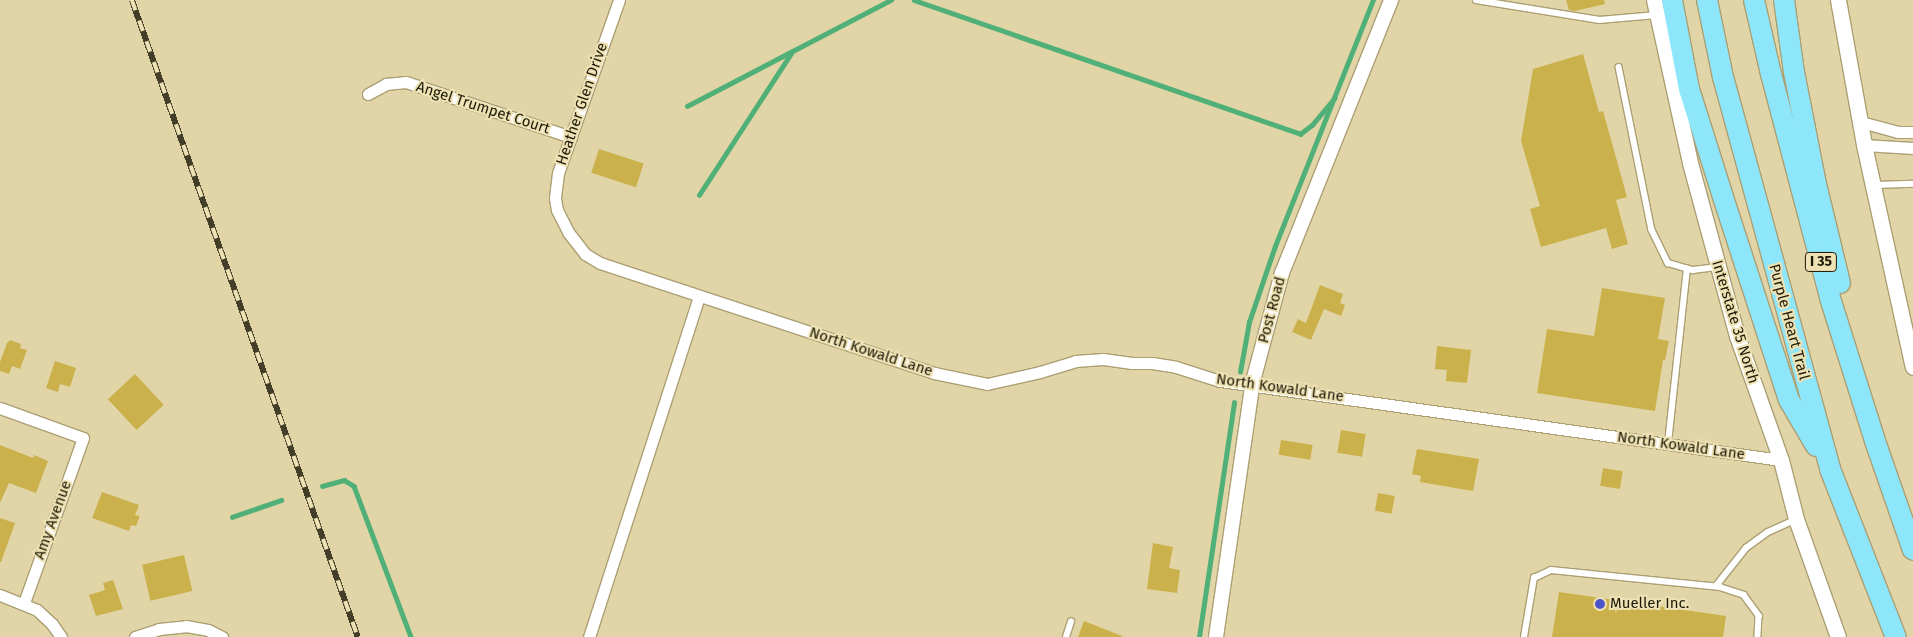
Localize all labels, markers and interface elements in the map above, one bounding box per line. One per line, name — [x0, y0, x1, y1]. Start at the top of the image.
street label: Heather Glen Drive — [553, 40, 611, 168]
street label: Angel Trumpet Court — [414, 78, 552, 138]
road number: I 35 — [1805, 250, 1837, 274]
street label: Interstate 35 North — [1708, 258, 1762, 386]
street label: Purple Heart Trail — [1765, 262, 1813, 382]
street label: Post Road — [1255, 275, 1289, 345]
street label: North Kowald Lane — [807, 324, 935, 380]
street label: North Kowald Lane — [1215, 370, 1345, 406]
street label: North Kowald Lane — [1616, 428, 1746, 464]
street label: Amy Avenue — [30, 478, 76, 562]
place label: Mueller Inc. — [1610, 595, 1689, 613]
marker: Mueller Inc. — [1594, 598, 1606, 610]

